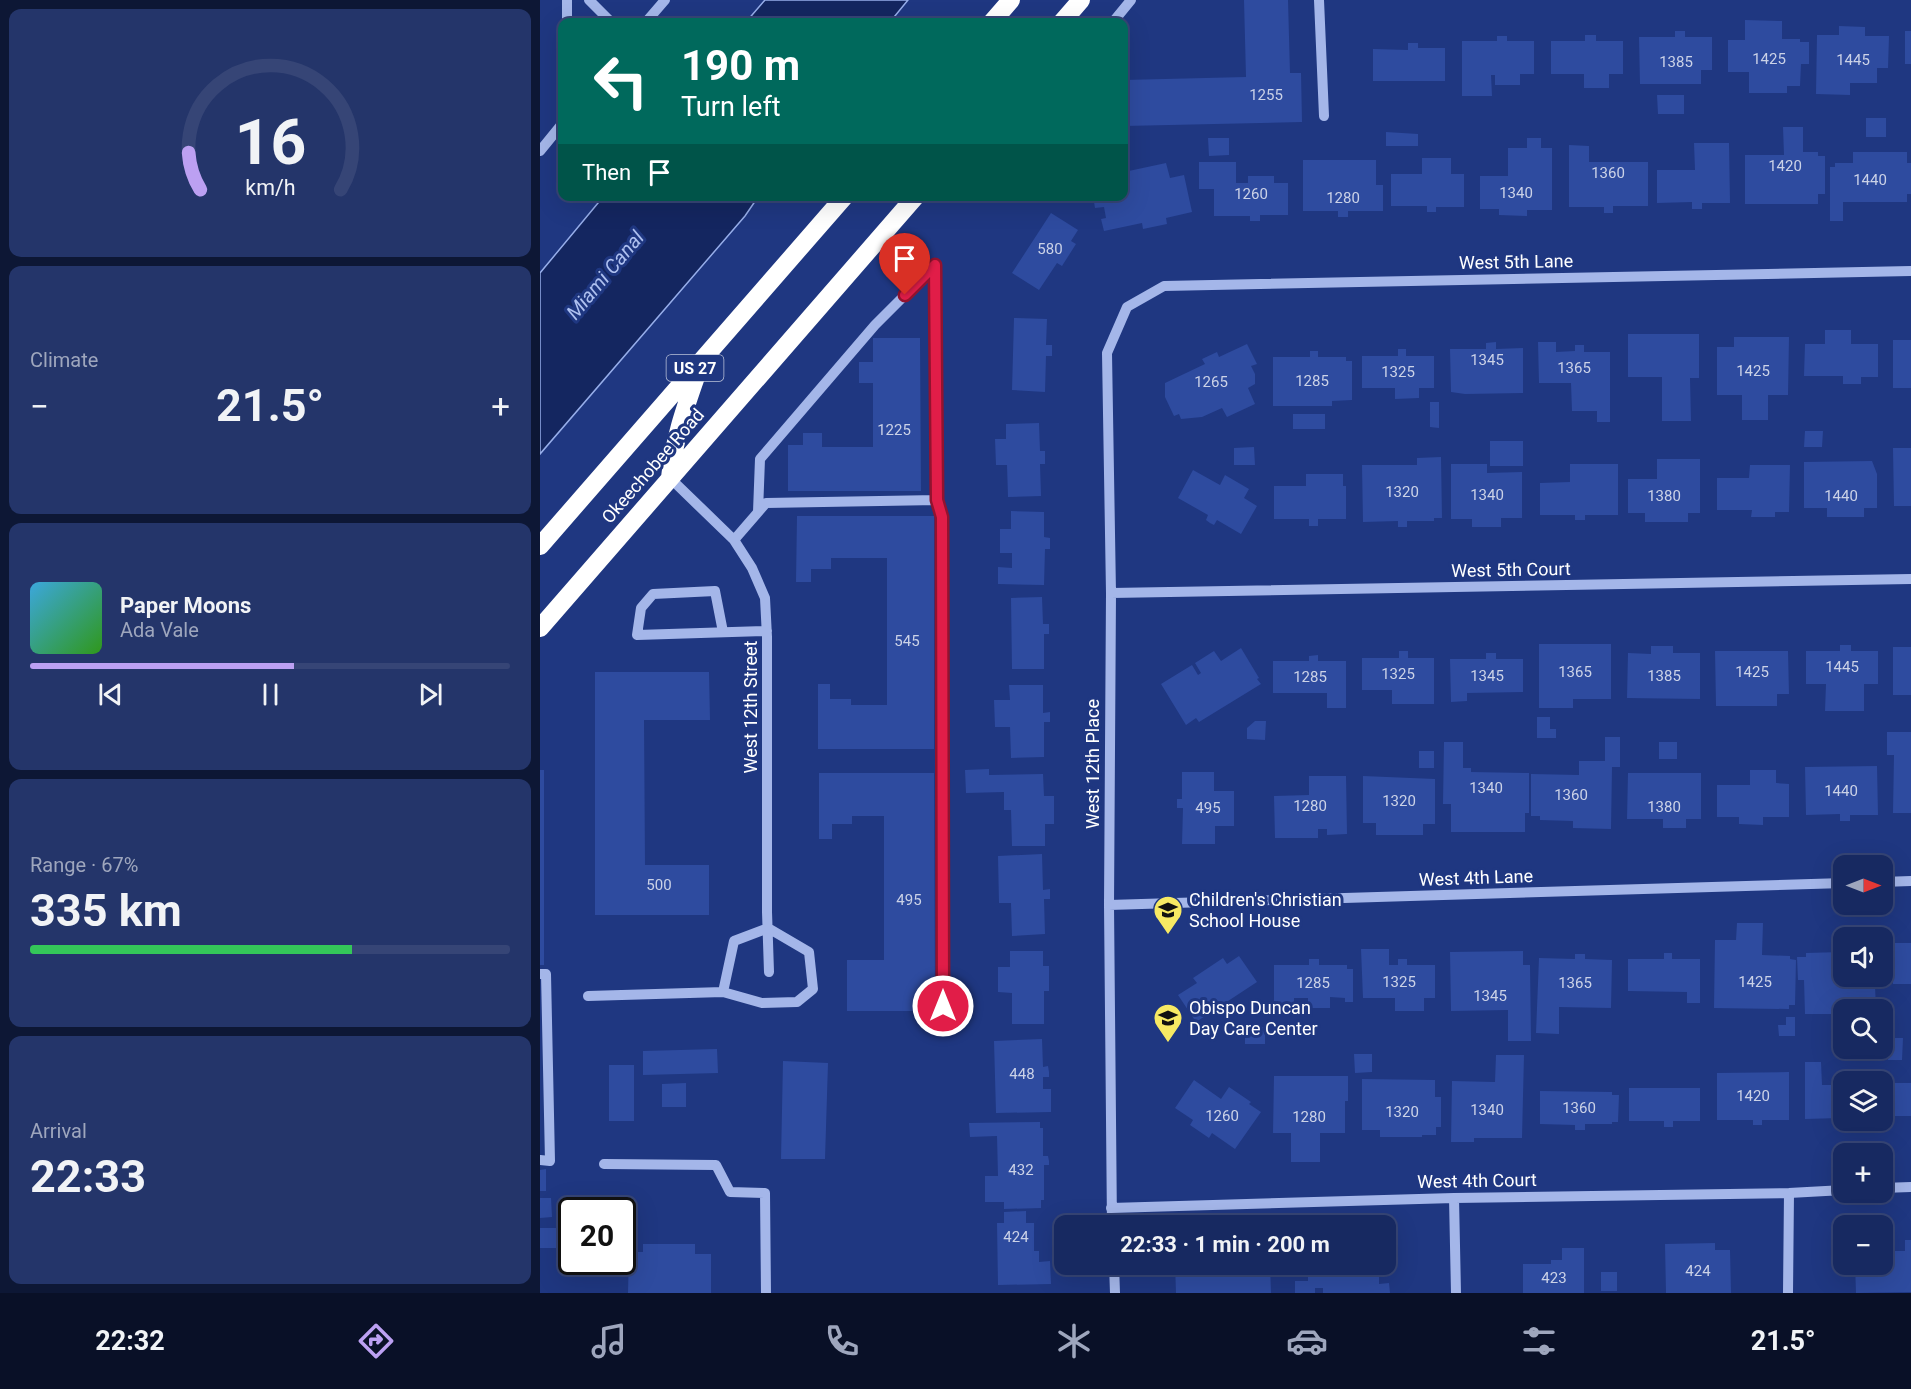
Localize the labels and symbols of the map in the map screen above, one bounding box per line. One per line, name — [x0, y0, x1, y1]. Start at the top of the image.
house number: 1425 — [1752, 50, 1786, 68]
house number: 1445 — [1836, 51, 1870, 69]
house number: 1385 — [1659, 53, 1693, 71]
house number: 1255 — [1249, 86, 1283, 104]
house number: 1420 — [1768, 157, 1802, 175]
house number: 1360 — [1591, 164, 1625, 182]
house number: 1440 — [1853, 171, 1887, 189]
house number: 1340 — [1499, 184, 1533, 202]
house number: 1260 — [1234, 185, 1268, 203]
house number: 1280 — [1326, 189, 1360, 207]
water label: Miami Canal — [561, 226, 649, 324]
pin — [879, 233, 930, 295]
house number: 580 — [1037, 240, 1063, 258]
street label: West 5th Lane — [1459, 250, 1573, 273]
house number: 1345 — [1470, 351, 1504, 369]
road number: US 27 — [666, 355, 724, 381]
house number: 1365 — [1557, 359, 1591, 377]
house number: 1425 — [1736, 362, 1770, 380]
house number: 1325 — [1381, 363, 1415, 381]
house number: 1285 — [1295, 372, 1329, 390]
house number: 1265 — [1194, 373, 1228, 391]
street label: Okeechobee Road — [597, 404, 708, 527]
house number: 1225 — [877, 421, 911, 439]
house number: 1320 — [1385, 483, 1419, 501]
house number: 1340 — [1470, 486, 1504, 504]
house number: 1380 — [1647, 487, 1681, 505]
house number: 1440 — [1824, 487, 1858, 505]
street label: West 5th Court — [1451, 558, 1571, 581]
house number: 545 — [894, 632, 920, 650]
street label: West 12th Street — [740, 640, 761, 773]
house number: 1445 — [1825, 658, 1859, 676]
house number: 1365 — [1558, 663, 1592, 681]
house number: 1425 — [1735, 663, 1769, 681]
house number: 1325 — [1381, 665, 1415, 683]
house number: 1345 — [1470, 667, 1504, 685]
house number: 1385 — [1647, 667, 1681, 685]
house number: 1285 — [1293, 668, 1327, 686]
street label: West 12th Place — [1082, 699, 1103, 829]
house number: 1340 — [1469, 779, 1503, 797]
house number: 1440 — [1824, 782, 1858, 800]
house number: 1360 — [1554, 786, 1588, 804]
house number: 1320 — [1382, 792, 1416, 810]
house number: 1280 — [1293, 797, 1327, 815]
house number: 1380 — [1647, 798, 1681, 816]
house number: 495 — [1195, 799, 1221, 817]
north arrow — [1833, 855, 1893, 915]
street label: West 4th Lane — [1419, 865, 1533, 890]
house number: 500 — [646, 876, 672, 894]
place label: Children's Christian School House — [1189, 889, 1342, 931]
house number: 495 — [896, 891, 922, 909]
school or university icon: Children's Christian School House — [1152, 894, 1184, 936]
house number: 1325 — [1382, 973, 1416, 991]
house number: 1425 — [1738, 973, 1772, 991]
position arrow — [911, 974, 975, 1038]
house number: 1285 — [1296, 974, 1330, 992]
house number: 1365 — [1558, 974, 1592, 992]
house number: 1345 — [1473, 987, 1507, 1005]
place label: Obispo Duncan Day Care Center — [1189, 997, 1318, 1039]
school or university icon: Obispo Duncan Day Care Center — [1152, 1002, 1184, 1044]
house number: 448 — [1009, 1065, 1035, 1083]
house number: 1420 — [1736, 1087, 1770, 1105]
house number: 1360 — [1562, 1099, 1596, 1117]
house number: 1340 — [1470, 1101, 1504, 1119]
house number: 1320 — [1385, 1103, 1419, 1121]
house number: 1260 — [1205, 1107, 1239, 1125]
house number: 1280 — [1292, 1108, 1326, 1126]
house number: 432 — [1008, 1161, 1034, 1179]
street label: West 4th Court — [1417, 1169, 1537, 1192]
speed limit sign: 20 — [558, 1197, 636, 1275]
house number: 424 — [1003, 1228, 1029, 1246]
house number: 424 — [1685, 1262, 1711, 1280]
house number: 423 — [1541, 1269, 1567, 1287]

